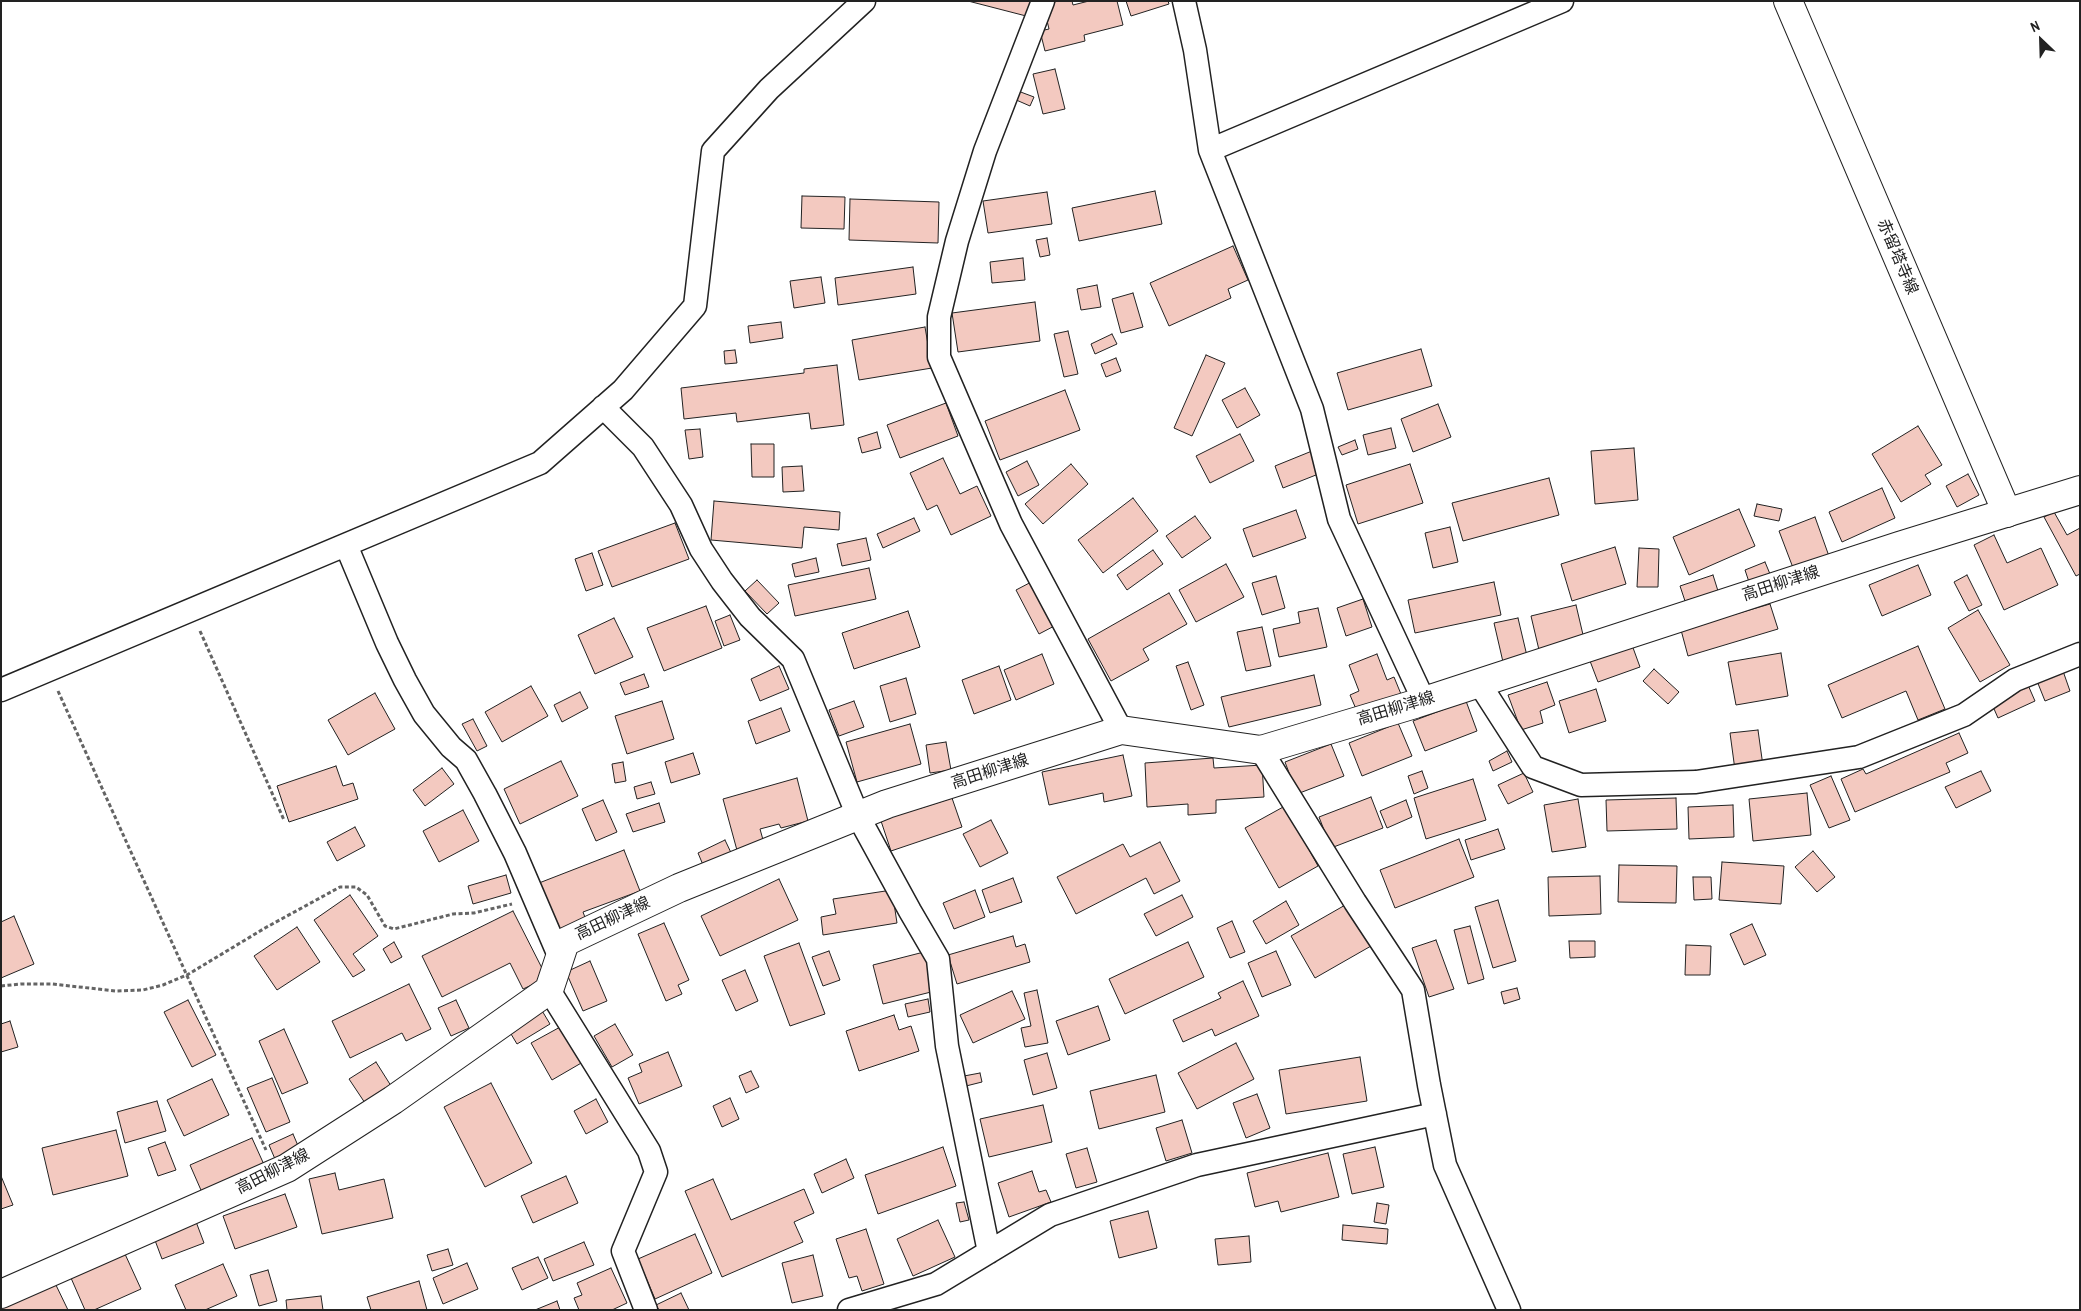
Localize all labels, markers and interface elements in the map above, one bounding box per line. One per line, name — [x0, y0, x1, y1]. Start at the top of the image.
north arrow — [2016, 15, 2066, 65]
text: N — [2027, 16, 2042, 36]
street label: 赤留塔寺線 — [1873, 216, 1921, 298]
street label: 高田柳津線 — [1740, 563, 1822, 605]
street label: 高田柳津線 — [1355, 688, 1437, 730]
street label: 高田柳津線 — [949, 751, 1031, 793]
street label: 高田柳津線 — [573, 893, 653, 945]
street label: 高田柳津線 — [233, 1145, 313, 1199]

